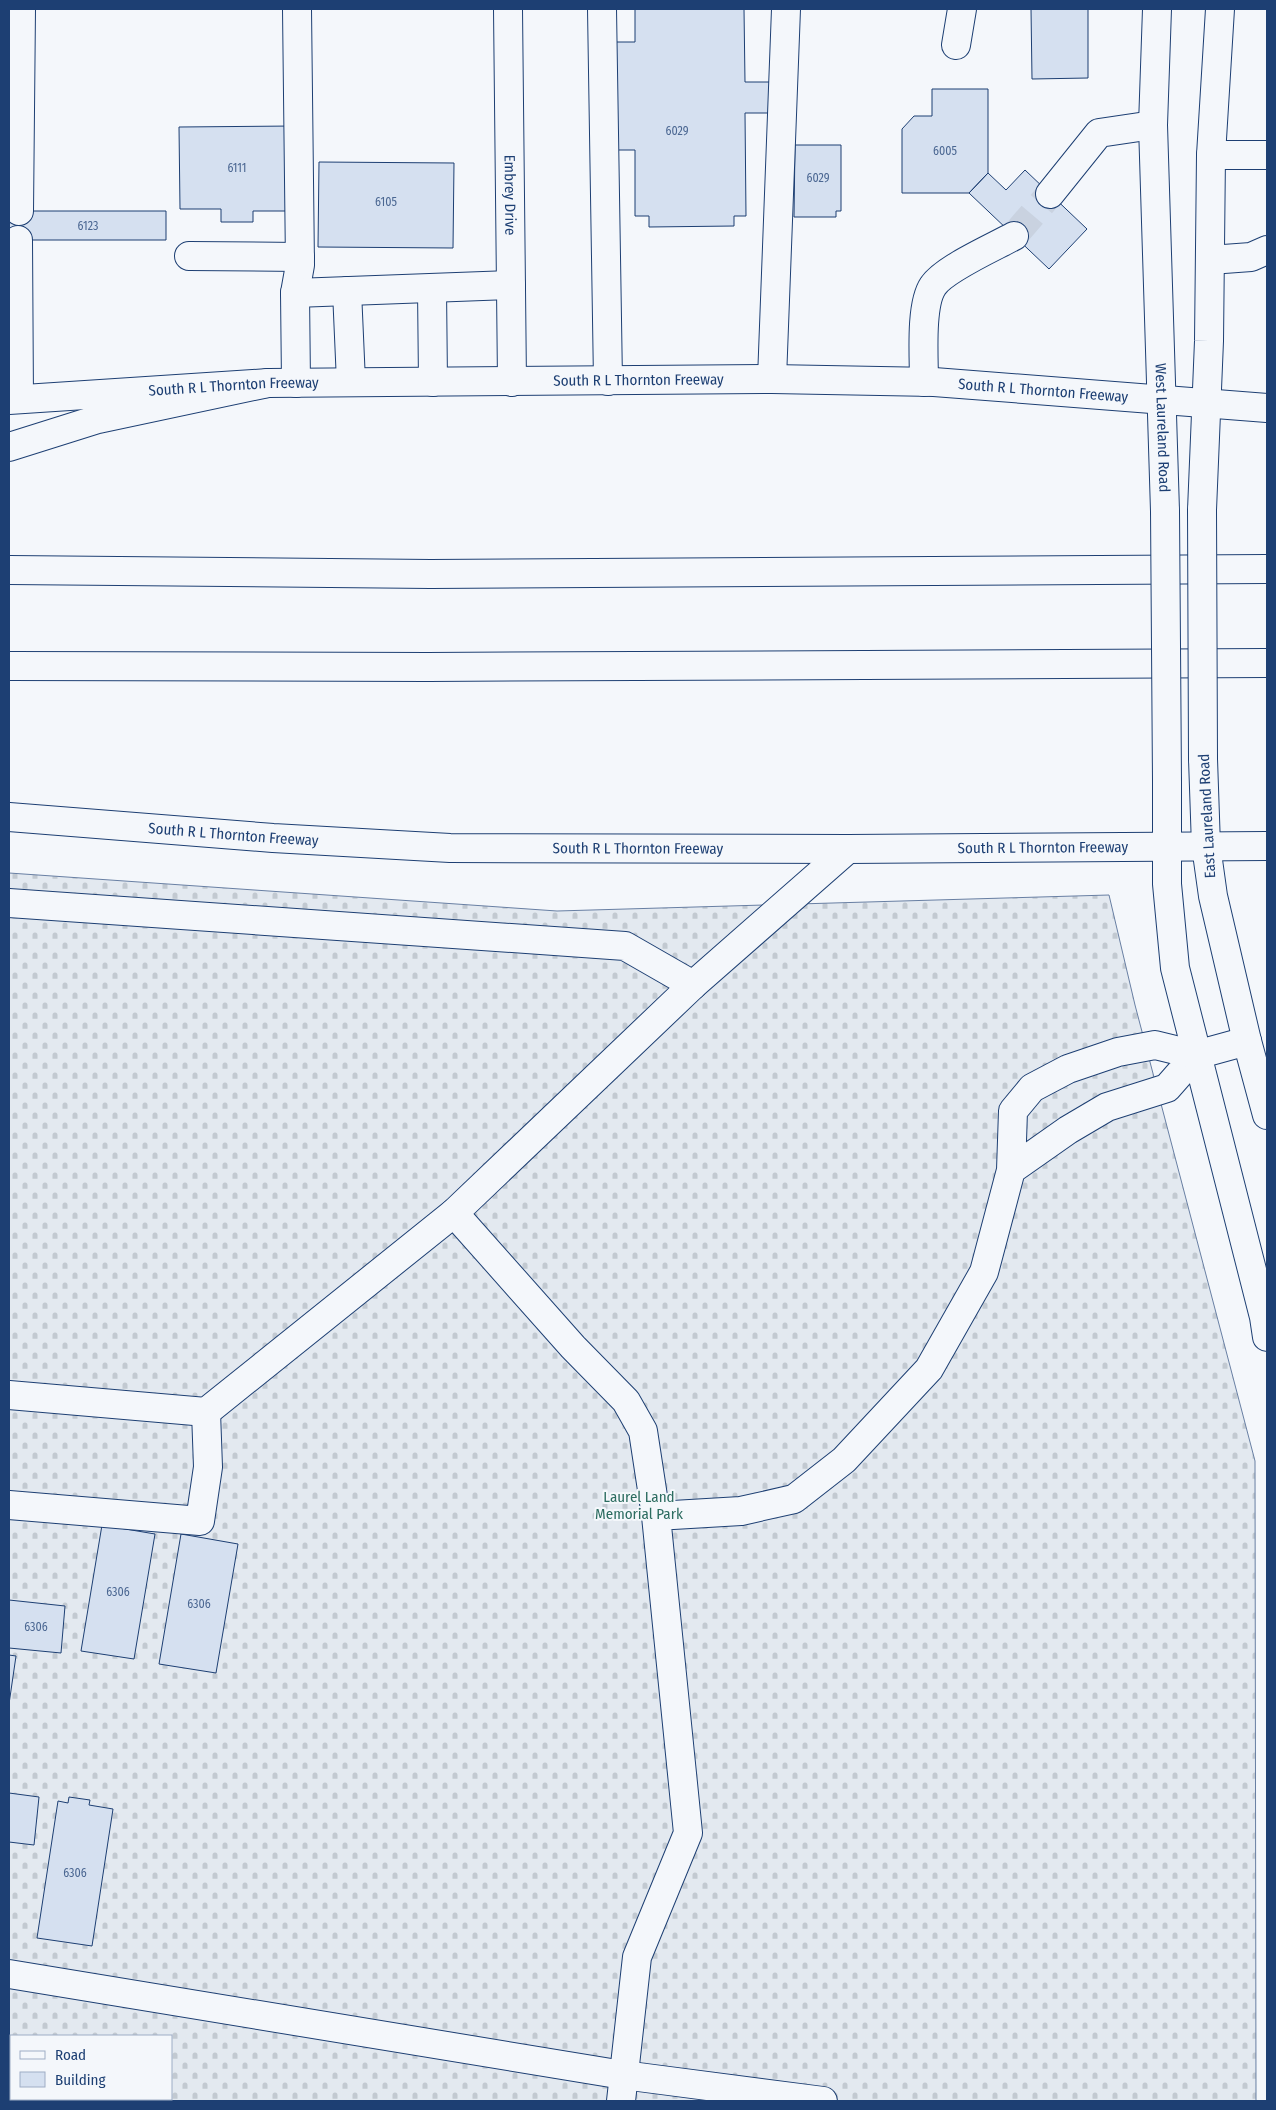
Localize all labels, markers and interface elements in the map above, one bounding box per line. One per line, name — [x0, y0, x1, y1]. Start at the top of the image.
house number: 6029 — [665, 124, 689, 138]
house number: 6005 — [933, 144, 957, 158]
street label: Embrey Drive — [501, 155, 519, 235]
house number: 6111 — [227, 161, 247, 175]
house number: 6029 — [806, 171, 830, 185]
house number: 6105 — [375, 195, 397, 209]
house number: 6123 — [78, 219, 98, 233]
street label: West Laureland Road — [1151, 363, 1173, 493]
street label: South R L Thornton Freeway — [553, 370, 724, 390]
street label: South R L Thornton Freeway — [148, 374, 319, 400]
street label: South R L Thornton Freeway — [957, 375, 1129, 406]
street label: East Laureland Road — [1195, 753, 1219, 879]
street label: South R L Thornton Freeway — [148, 819, 319, 850]
street label: South R L Thornton Freeway — [958, 838, 1129, 857]
street label: South R L Thornton Freeway — [553, 839, 723, 858]
park label: Laurel Land Memorial Park — [595, 1488, 683, 1523]
house number: 6306 — [106, 1585, 130, 1599]
house number: 6306 — [187, 1597, 211, 1611]
house number: 6306 — [24, 1620, 48, 1634]
house number: 6306 — [63, 1866, 87, 1880]
legend — [10, 2035, 172, 2100]
text: Road — [55, 2046, 86, 2064]
text: Building — [55, 2071, 106, 2089]

